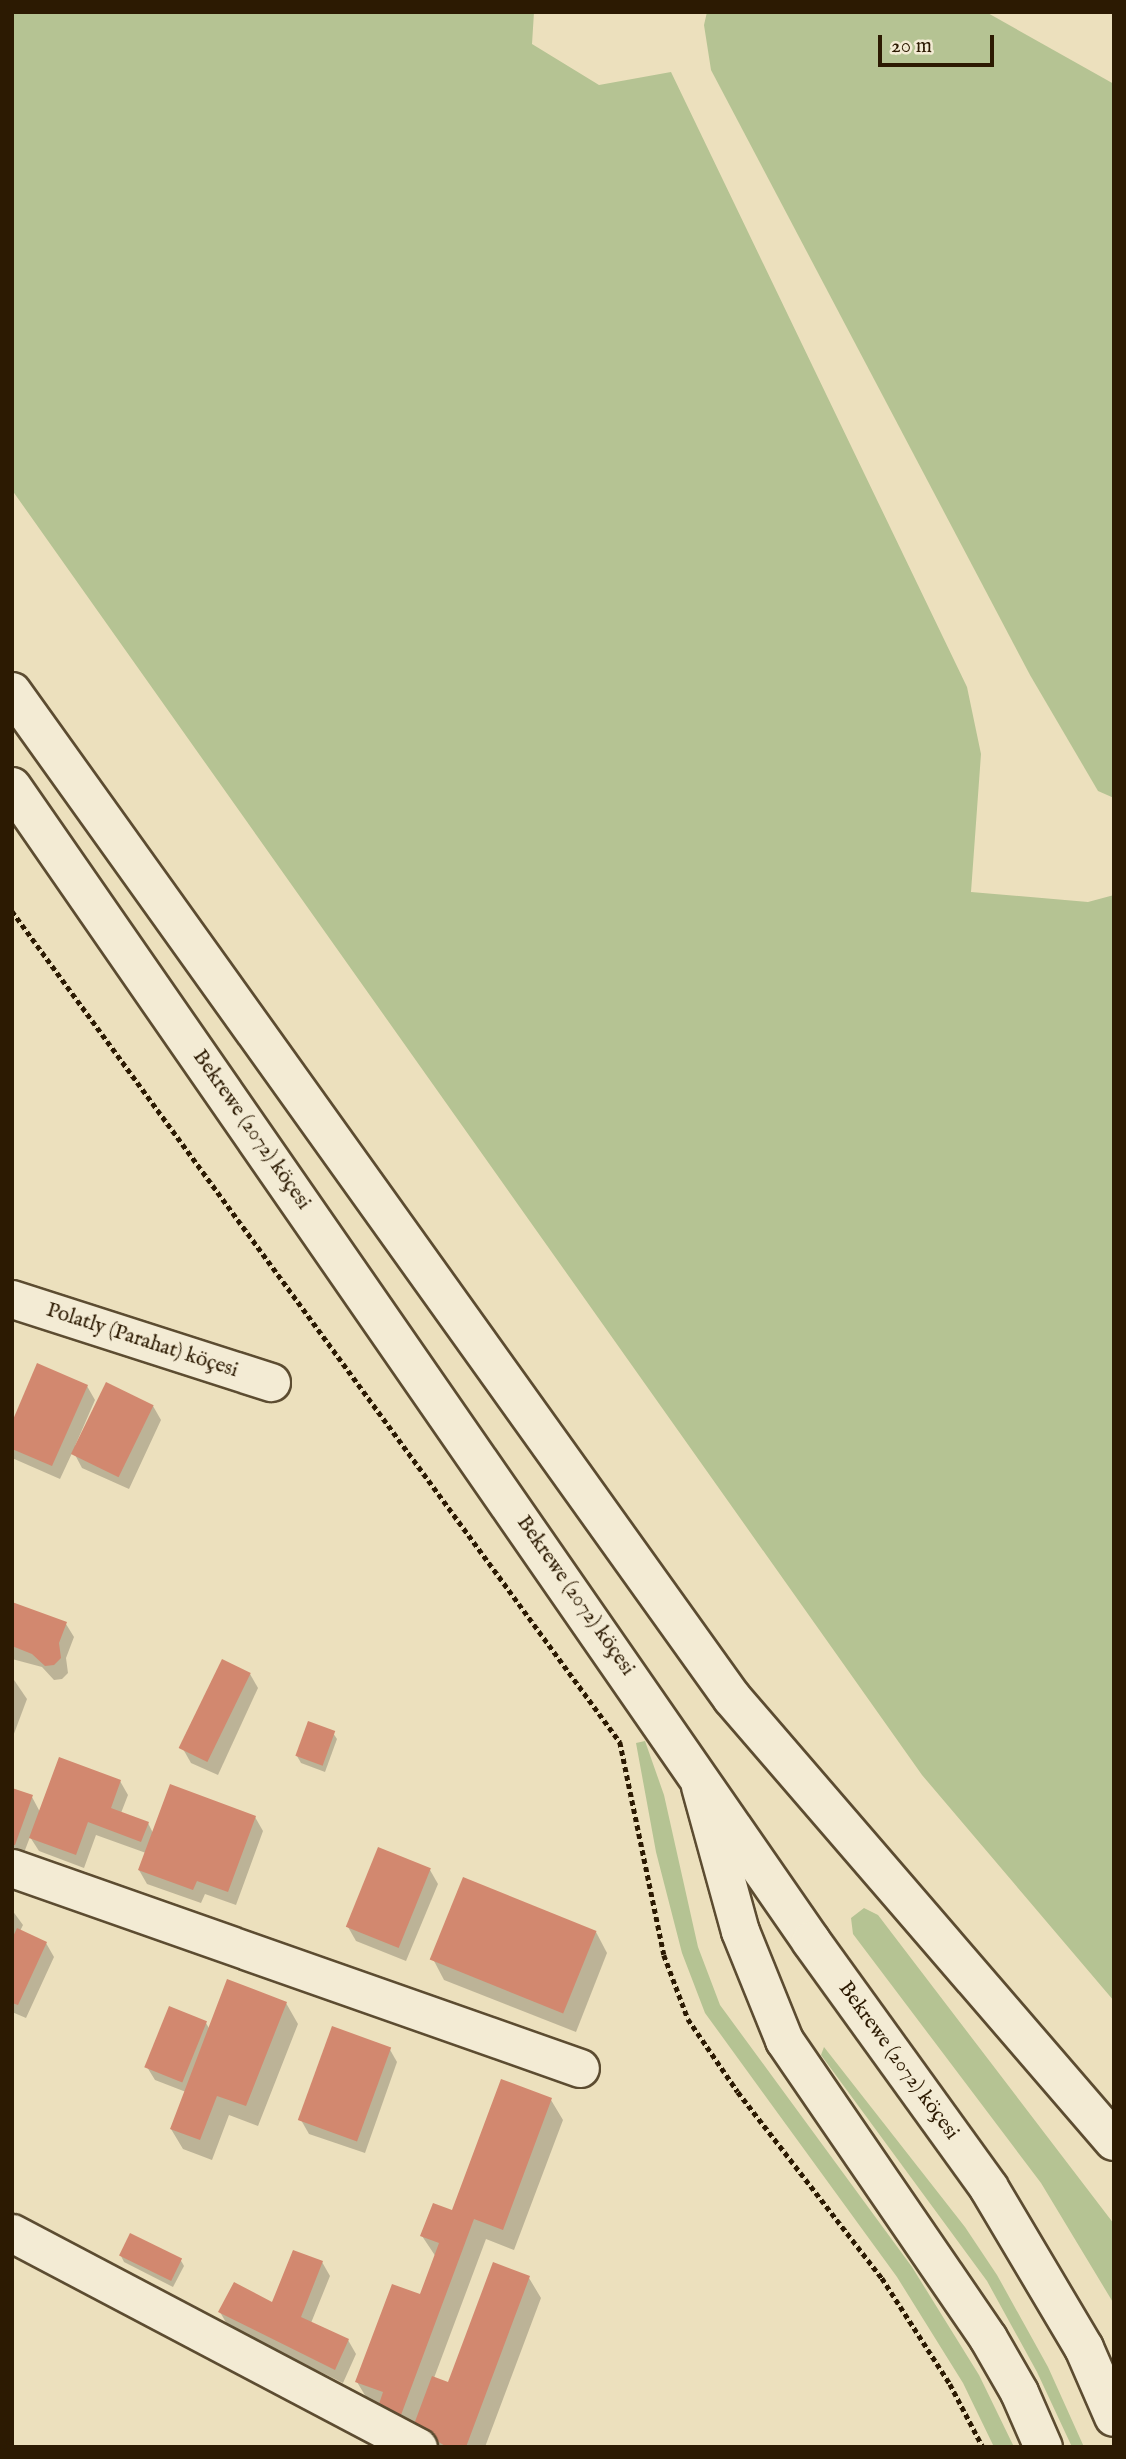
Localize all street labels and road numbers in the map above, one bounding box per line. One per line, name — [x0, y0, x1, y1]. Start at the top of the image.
street label: Bekrewe (2072) köçesi — [186, 1045, 316, 1215]
street label: Polatly (Parahat) köçesi — [43, 1298, 241, 1384]
street label: Bekrewe (2072) köçesi — [510, 1511, 640, 1681]
street label: Bekrewe (2072) köçesi — [832, 1977, 964, 2145]

